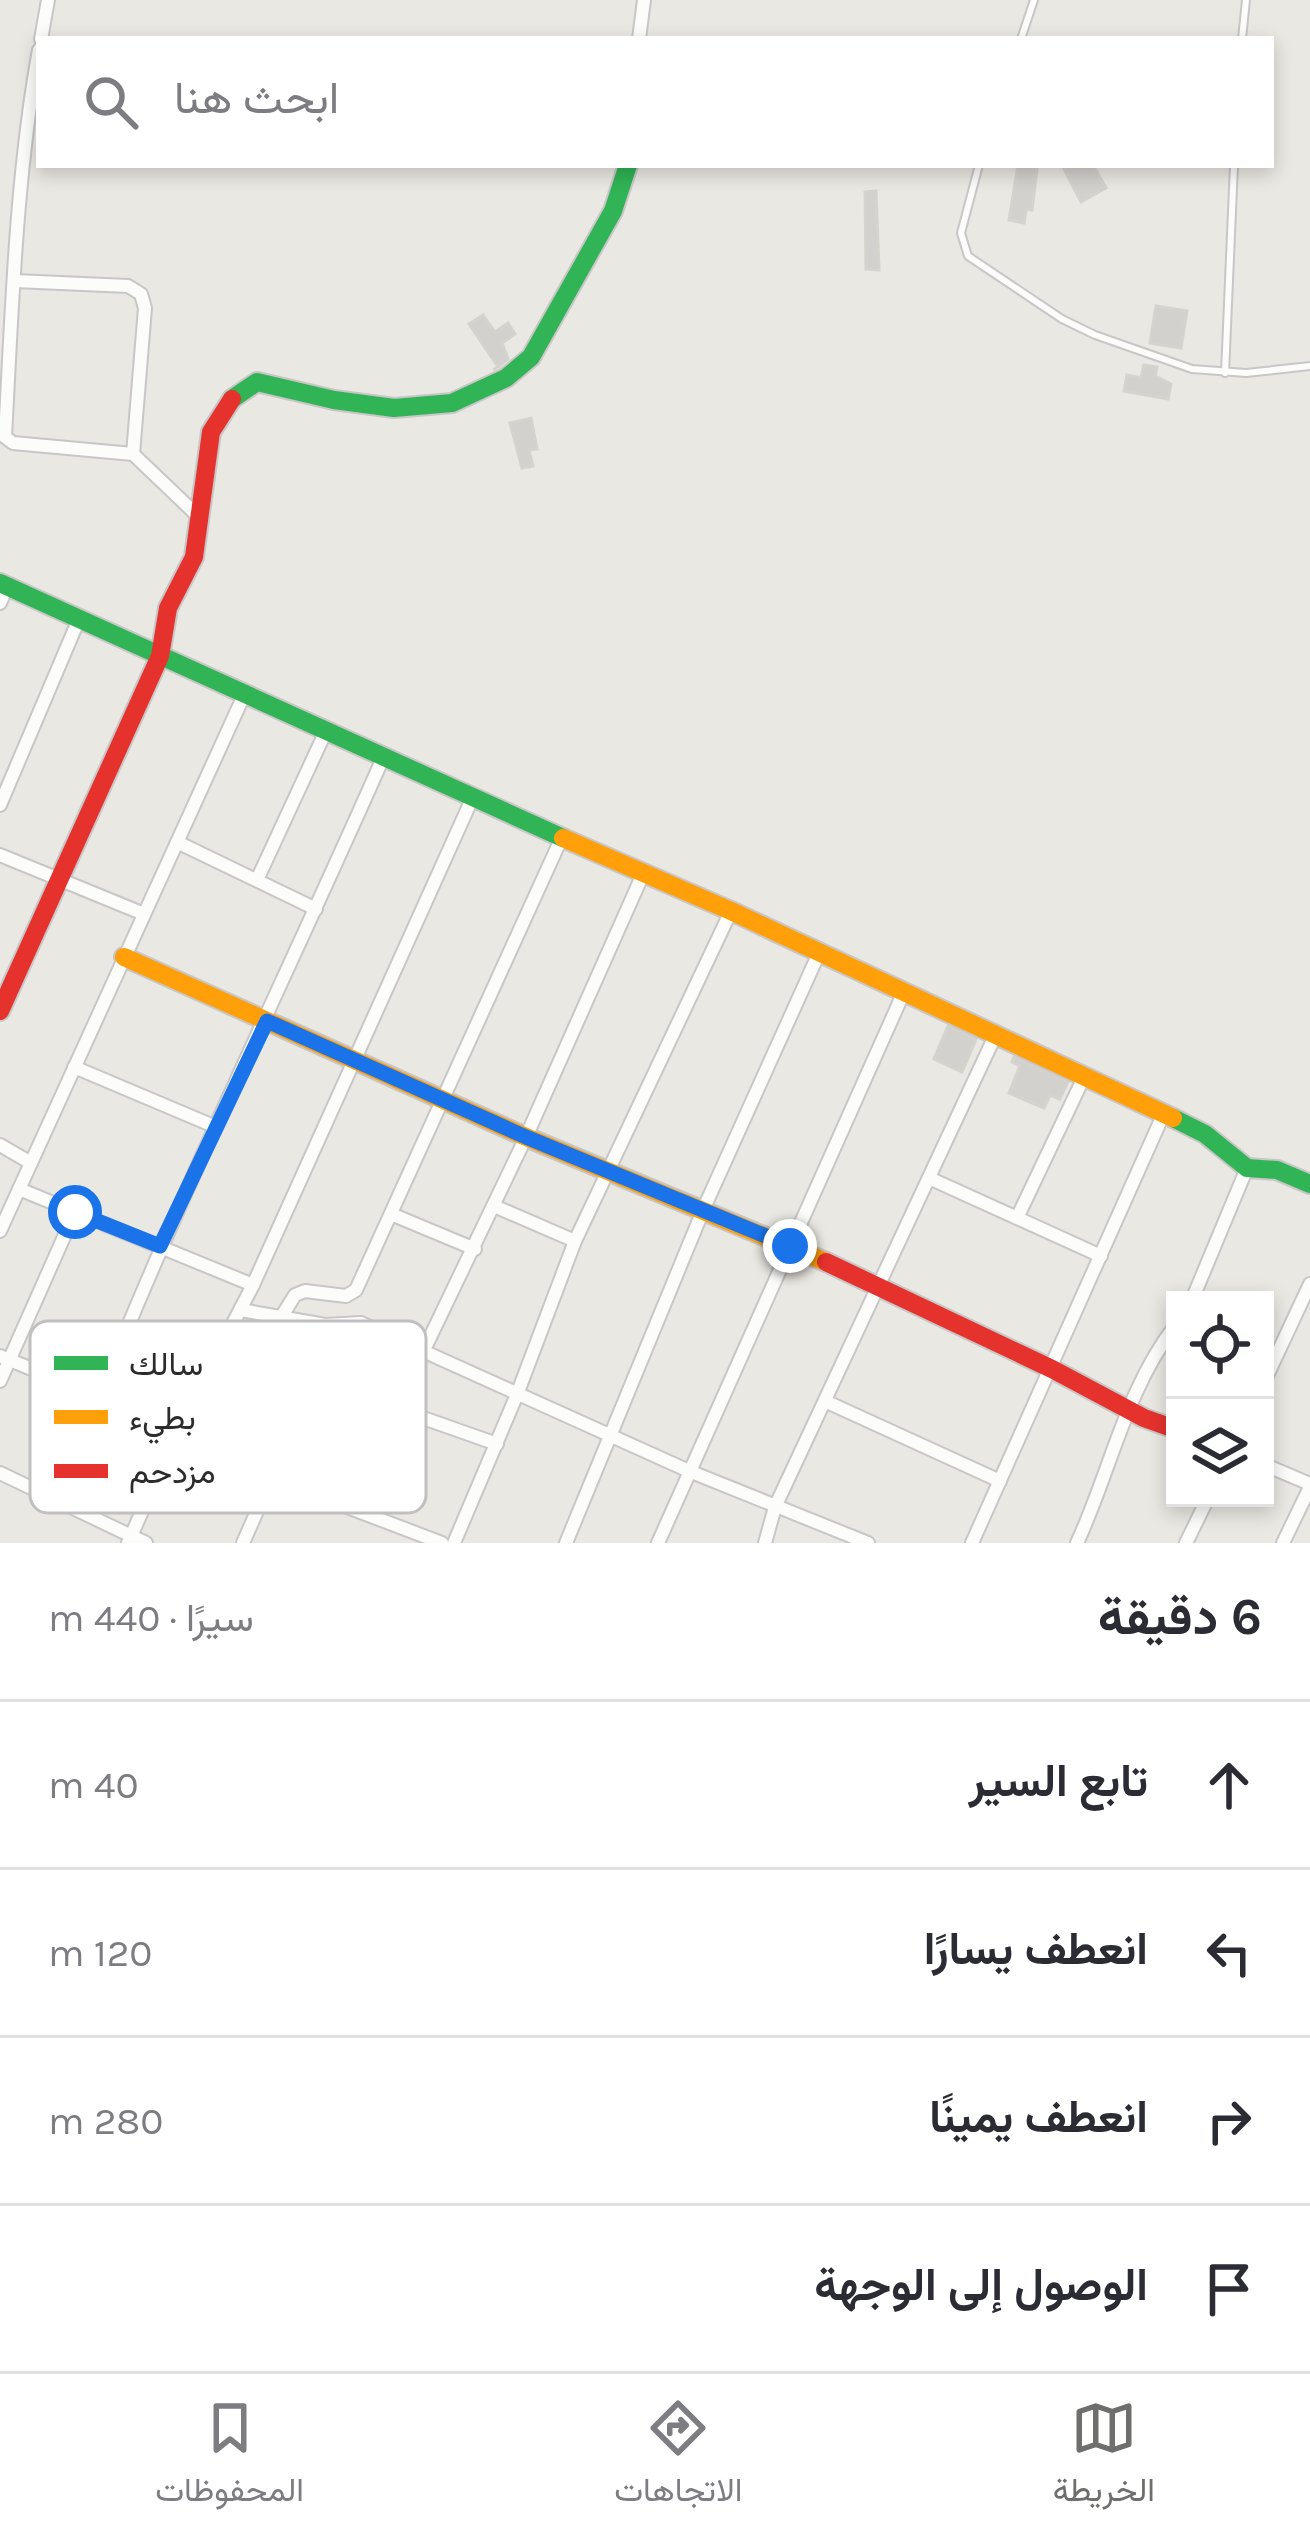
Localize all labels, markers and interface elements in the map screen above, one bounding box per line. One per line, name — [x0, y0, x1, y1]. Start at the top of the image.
search box — [36, 36, 1274, 168]
icon: search — [78, 69, 144, 135]
text: ابحث هنا — [174, 72, 339, 124]
route start — [48, 1185, 102, 1239]
route end — [763, 1219, 817, 1273]
map controls — [1166, 1291, 1274, 1507]
button: locate — [1166, 1291, 1274, 1399]
legend — [30, 1321, 426, 1513]
text: سالك — [129, 1345, 203, 1383]
text: بطيء — [129, 1399, 196, 1444]
button: layers — [1166, 1399, 1274, 1507]
text: مزدحم — [129, 1453, 216, 1493]
text: 6 دقيقة — [1098, 1587, 1262, 1647]
text: سيرًا · 440 m — [48, 1595, 254, 1641]
icon: ahead — [1196, 1752, 1262, 1818]
text: تابع السير — [969, 1755, 1148, 1807]
text: 40 m — [48, 1762, 139, 1808]
icon: left — [1196, 1920, 1262, 1986]
text: انعطف يسارًا — [924, 1923, 1148, 1975]
text: 120 m — [48, 1930, 152, 1976]
icon: right — [1196, 2088, 1262, 2154]
text: انعطف يمينًا — [929, 2091, 1148, 2143]
text: 280 m — [48, 2098, 163, 2144]
icon: arrive — [1196, 2256, 1262, 2322]
text: الوصول إلى الوجهة — [814, 2259, 1148, 2311]
tab: المحفوظات — [155, 2395, 304, 2519]
tab: الاتجاهات — [614, 2395, 742, 2519]
tab: الخريطة — [1053, 2395, 1155, 2519]

